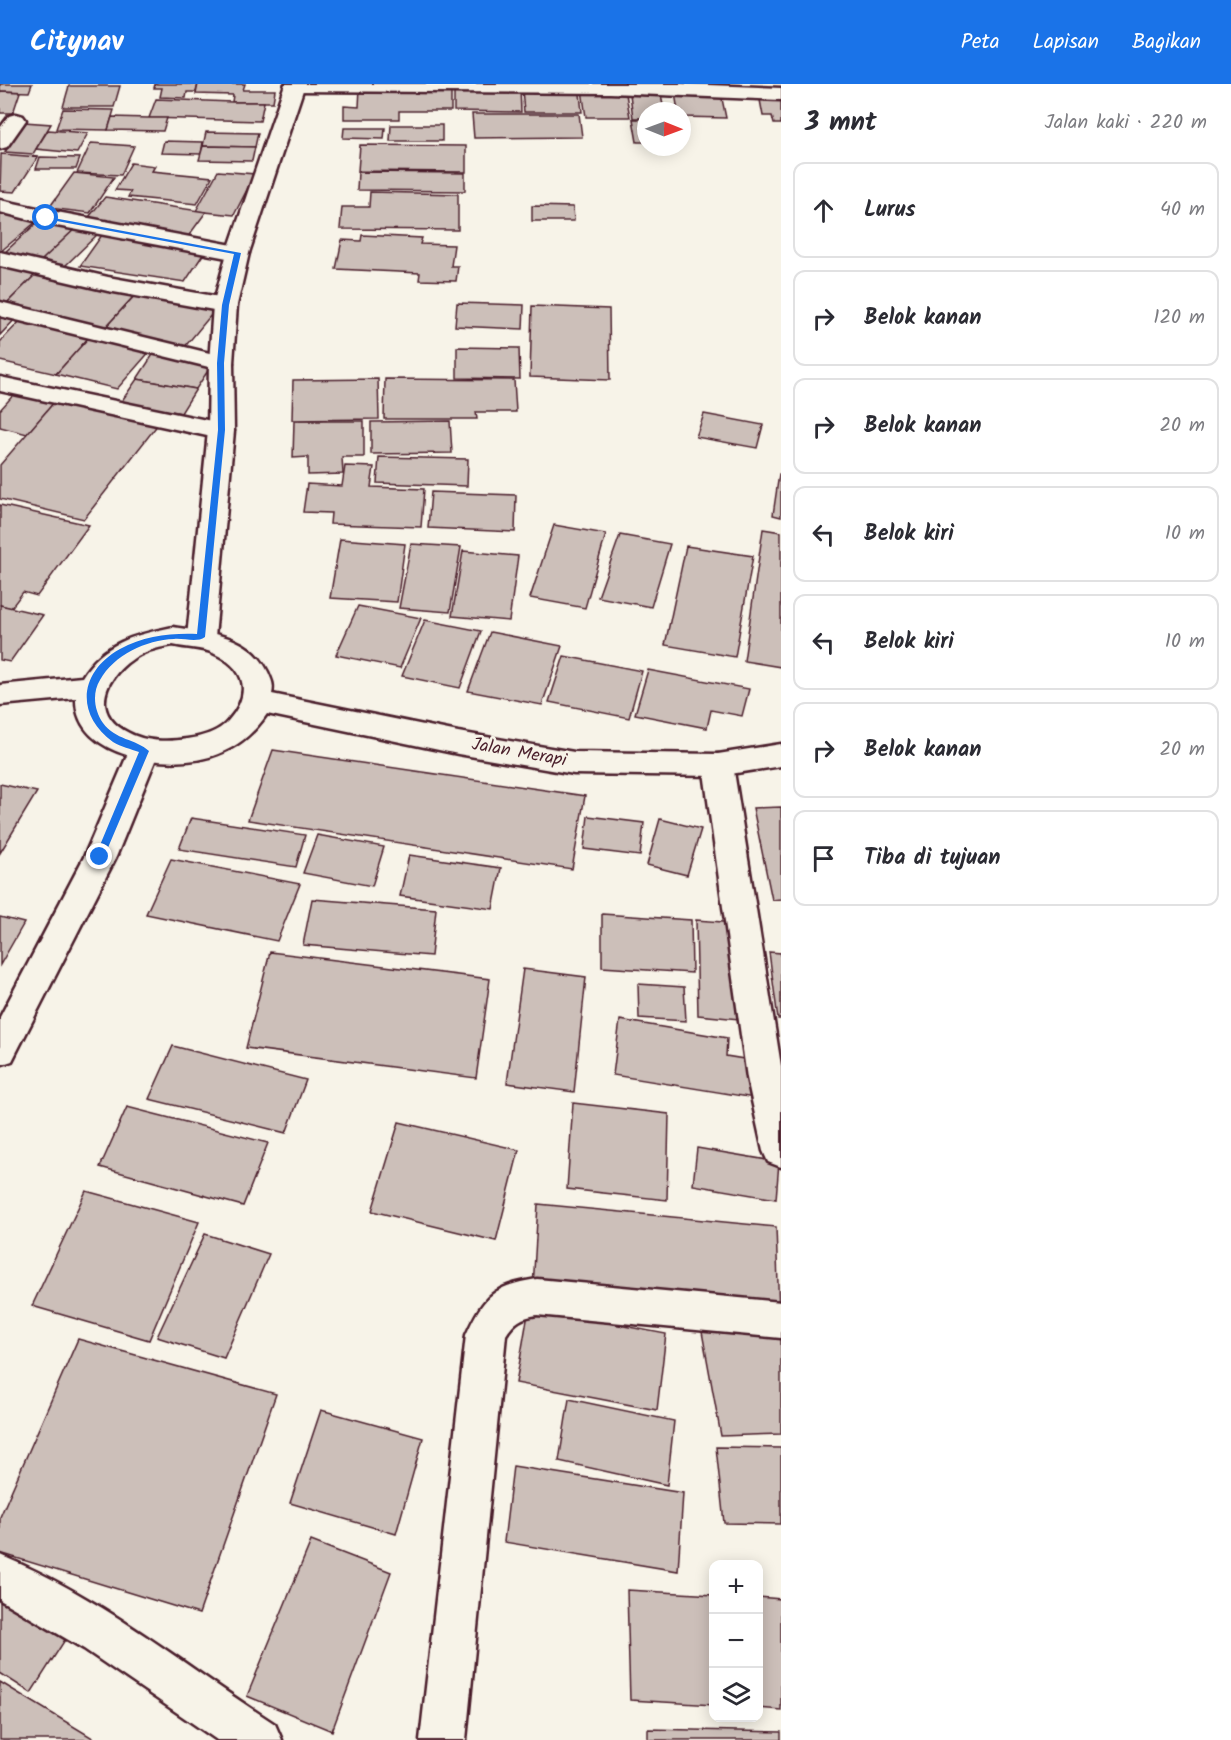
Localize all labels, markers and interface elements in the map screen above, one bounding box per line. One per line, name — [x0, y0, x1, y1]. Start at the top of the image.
text: Citynav — [30, 20, 123, 65]
text: Peta — [961, 26, 1000, 59]
text: Lapisan — [1033, 26, 1099, 59]
text: Bagikan — [1132, 26, 1201, 59]
north arrow — [637, 102, 691, 156]
text: 3 mnt — [805, 102, 877, 144]
text: Jalan kaki · 220 m — [1044, 107, 1207, 139]
text: Lurus — [864, 193, 916, 228]
icon: ahead — [807, 194, 840, 227]
text: 40 m — [1160, 194, 1205, 226]
route start — [32, 204, 58, 230]
text: Belok kanan — [864, 301, 981, 336]
icon: right — [807, 302, 840, 335]
text: 120 m — [1153, 302, 1205, 334]
text: Belok kanan — [864, 409, 981, 444]
icon: right — [807, 410, 840, 443]
text: 20 m — [1159, 410, 1205, 442]
text: Belok kiri — [864, 517, 954, 552]
icon: left — [807, 518, 840, 551]
text: 10 m — [1165, 518, 1205, 550]
text: Belok kiri — [864, 625, 954, 660]
icon: left — [807, 626, 840, 659]
text: 10 m — [1165, 626, 1205, 658]
street label: Jalan Merapi — [469, 730, 570, 776]
text: Belok kanan — [864, 733, 981, 768]
icon: right — [807, 734, 840, 767]
text: 20 m — [1159, 734, 1205, 766]
text: Tiba di tujuan — [864, 841, 1000, 876]
icon: arrive — [807, 842, 840, 875]
route end — [86, 843, 112, 869]
map controls — [709, 1560, 763, 1722]
button: + — [709, 1560, 763, 1614]
button: − — [709, 1614, 763, 1668]
button: layers — [709, 1668, 763, 1722]

